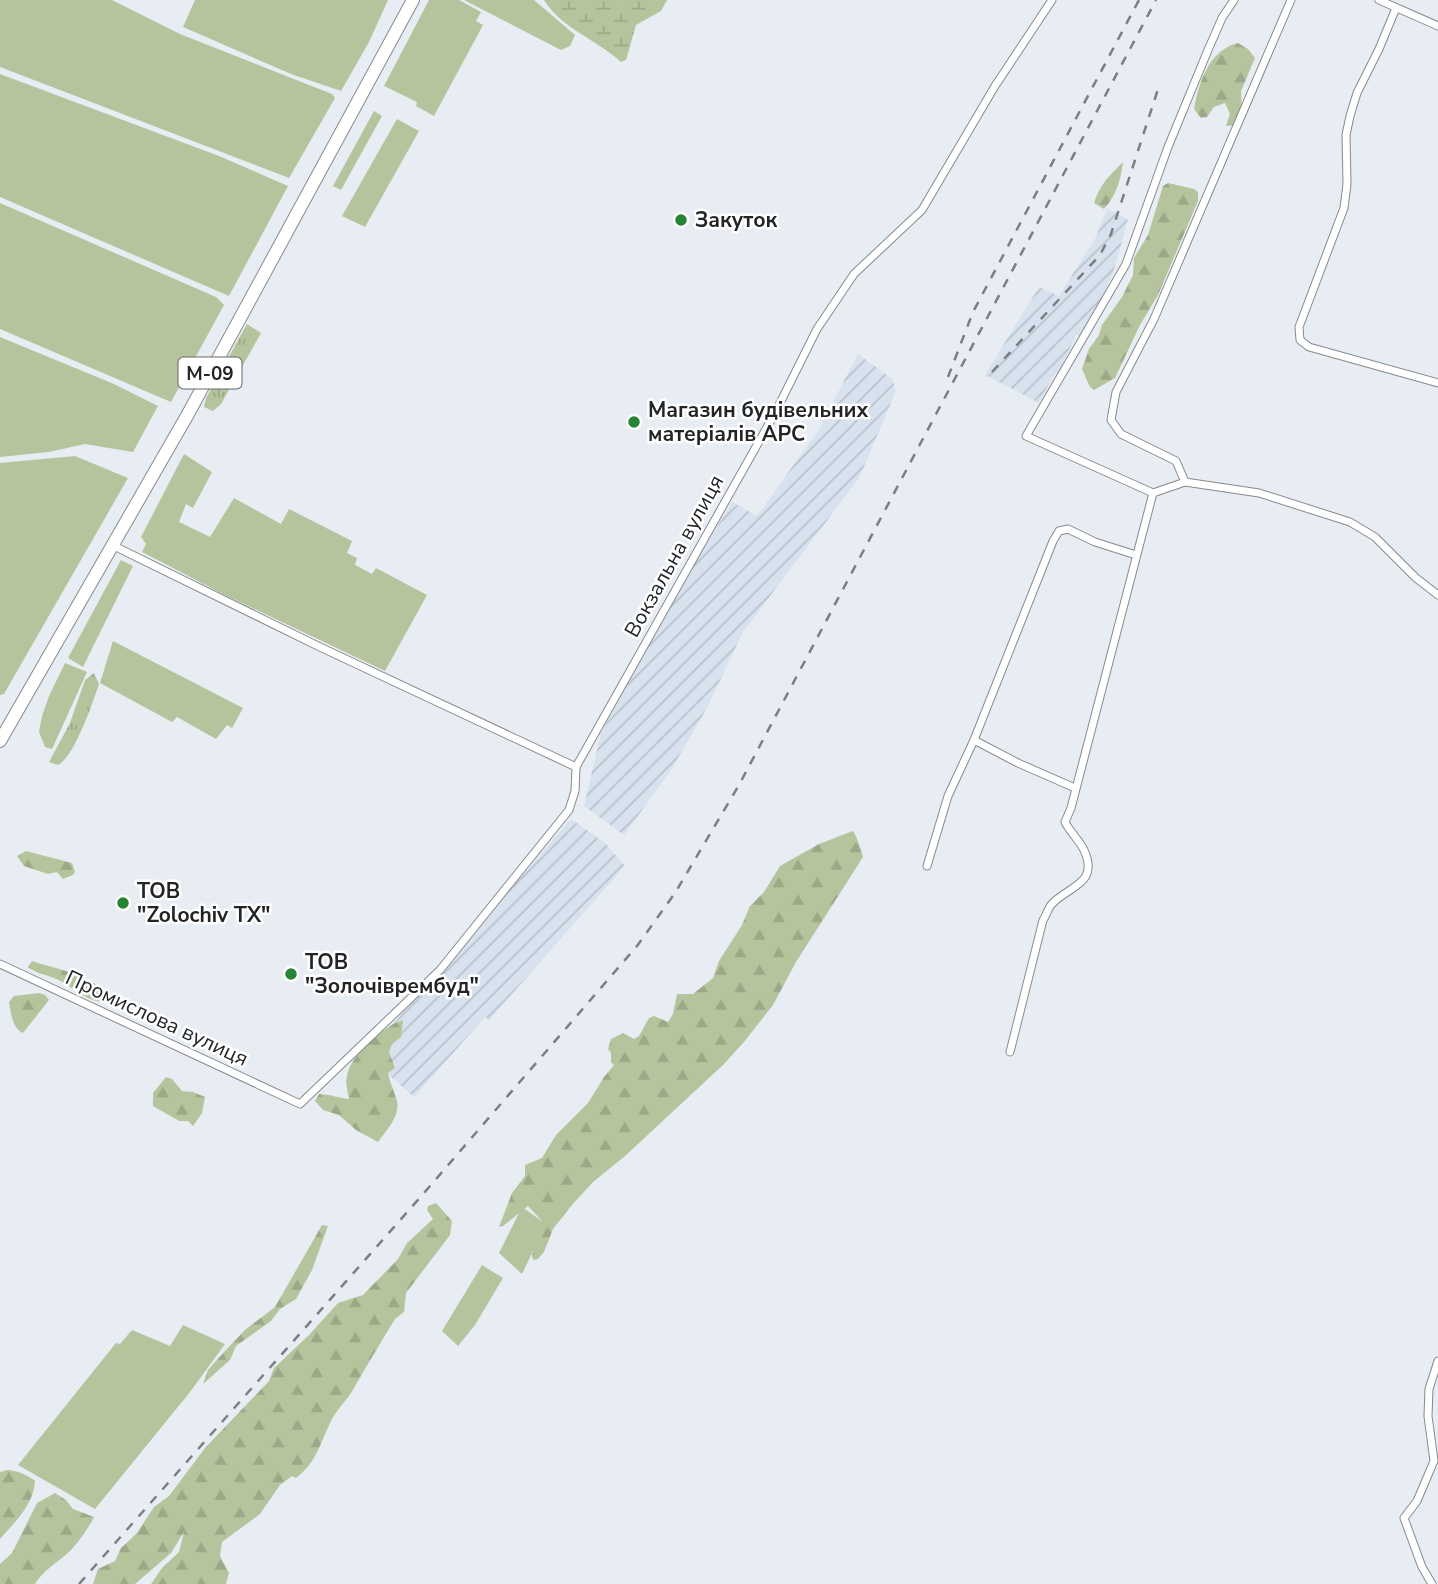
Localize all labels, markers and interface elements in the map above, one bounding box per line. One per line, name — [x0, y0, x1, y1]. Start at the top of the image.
place label: Закуток — [695, 206, 778, 234]
marker: Закуток — [673, 212, 689, 228]
road number: М-09 — [178, 358, 242, 388]
place label: Магазин будівельних матеріалів APC — [648, 396, 868, 448]
marker: Магазин будівельних матеріалів APC — [626, 414, 642, 430]
street label: Вокзальна вулиця — [618, 470, 730, 642]
place label: ТОВ "Zolochiv TX" — [137, 877, 270, 929]
marker: ТОВ "Zolochiv TX" — [115, 895, 131, 911]
place label: ТОВ "Золочіврембуд" — [305, 948, 479, 1000]
street label: Промислова вулиця — [61, 963, 253, 1073]
marker: ТОВ "Золочіврембуд" — [283, 966, 299, 982]

